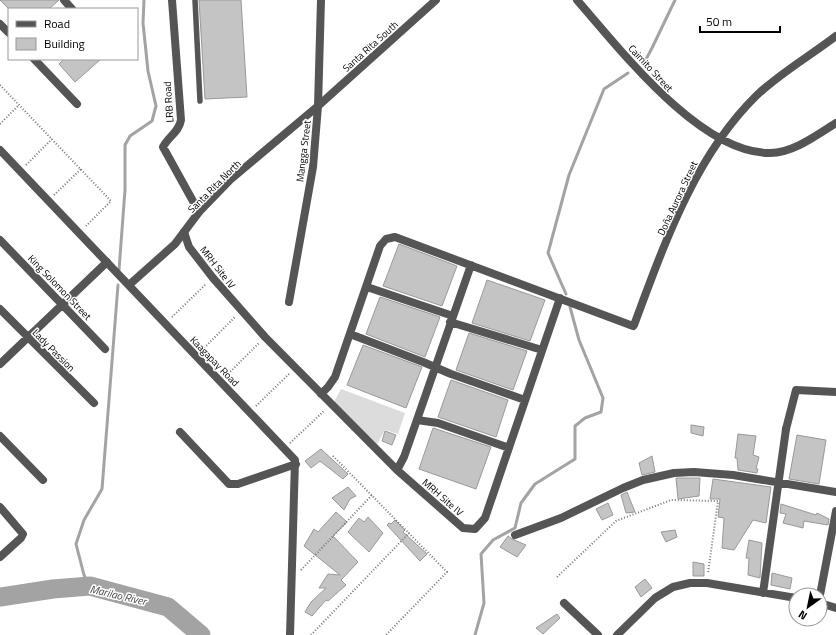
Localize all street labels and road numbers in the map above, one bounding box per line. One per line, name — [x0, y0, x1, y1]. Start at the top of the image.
street label: Santa Rita South — [339, 17, 402, 76]
street label: Caimito Street — [625, 41, 677, 96]
street label: LRB Road — [160, 81, 177, 123]
street label: Mangga Street — [292, 119, 315, 183]
street label: Santa Rita North — [184, 156, 244, 216]
street label: Doña Aurora Street — [654, 158, 702, 238]
street label: MRH Site IV — [196, 243, 239, 292]
street label: King Solomon Street — [24, 251, 95, 324]
street label: Lady Passion — [29, 326, 78, 375]
street label: Kaagapay Road — [187, 333, 243, 390]
street label: MRH Site IV — [419, 475, 467, 520]

